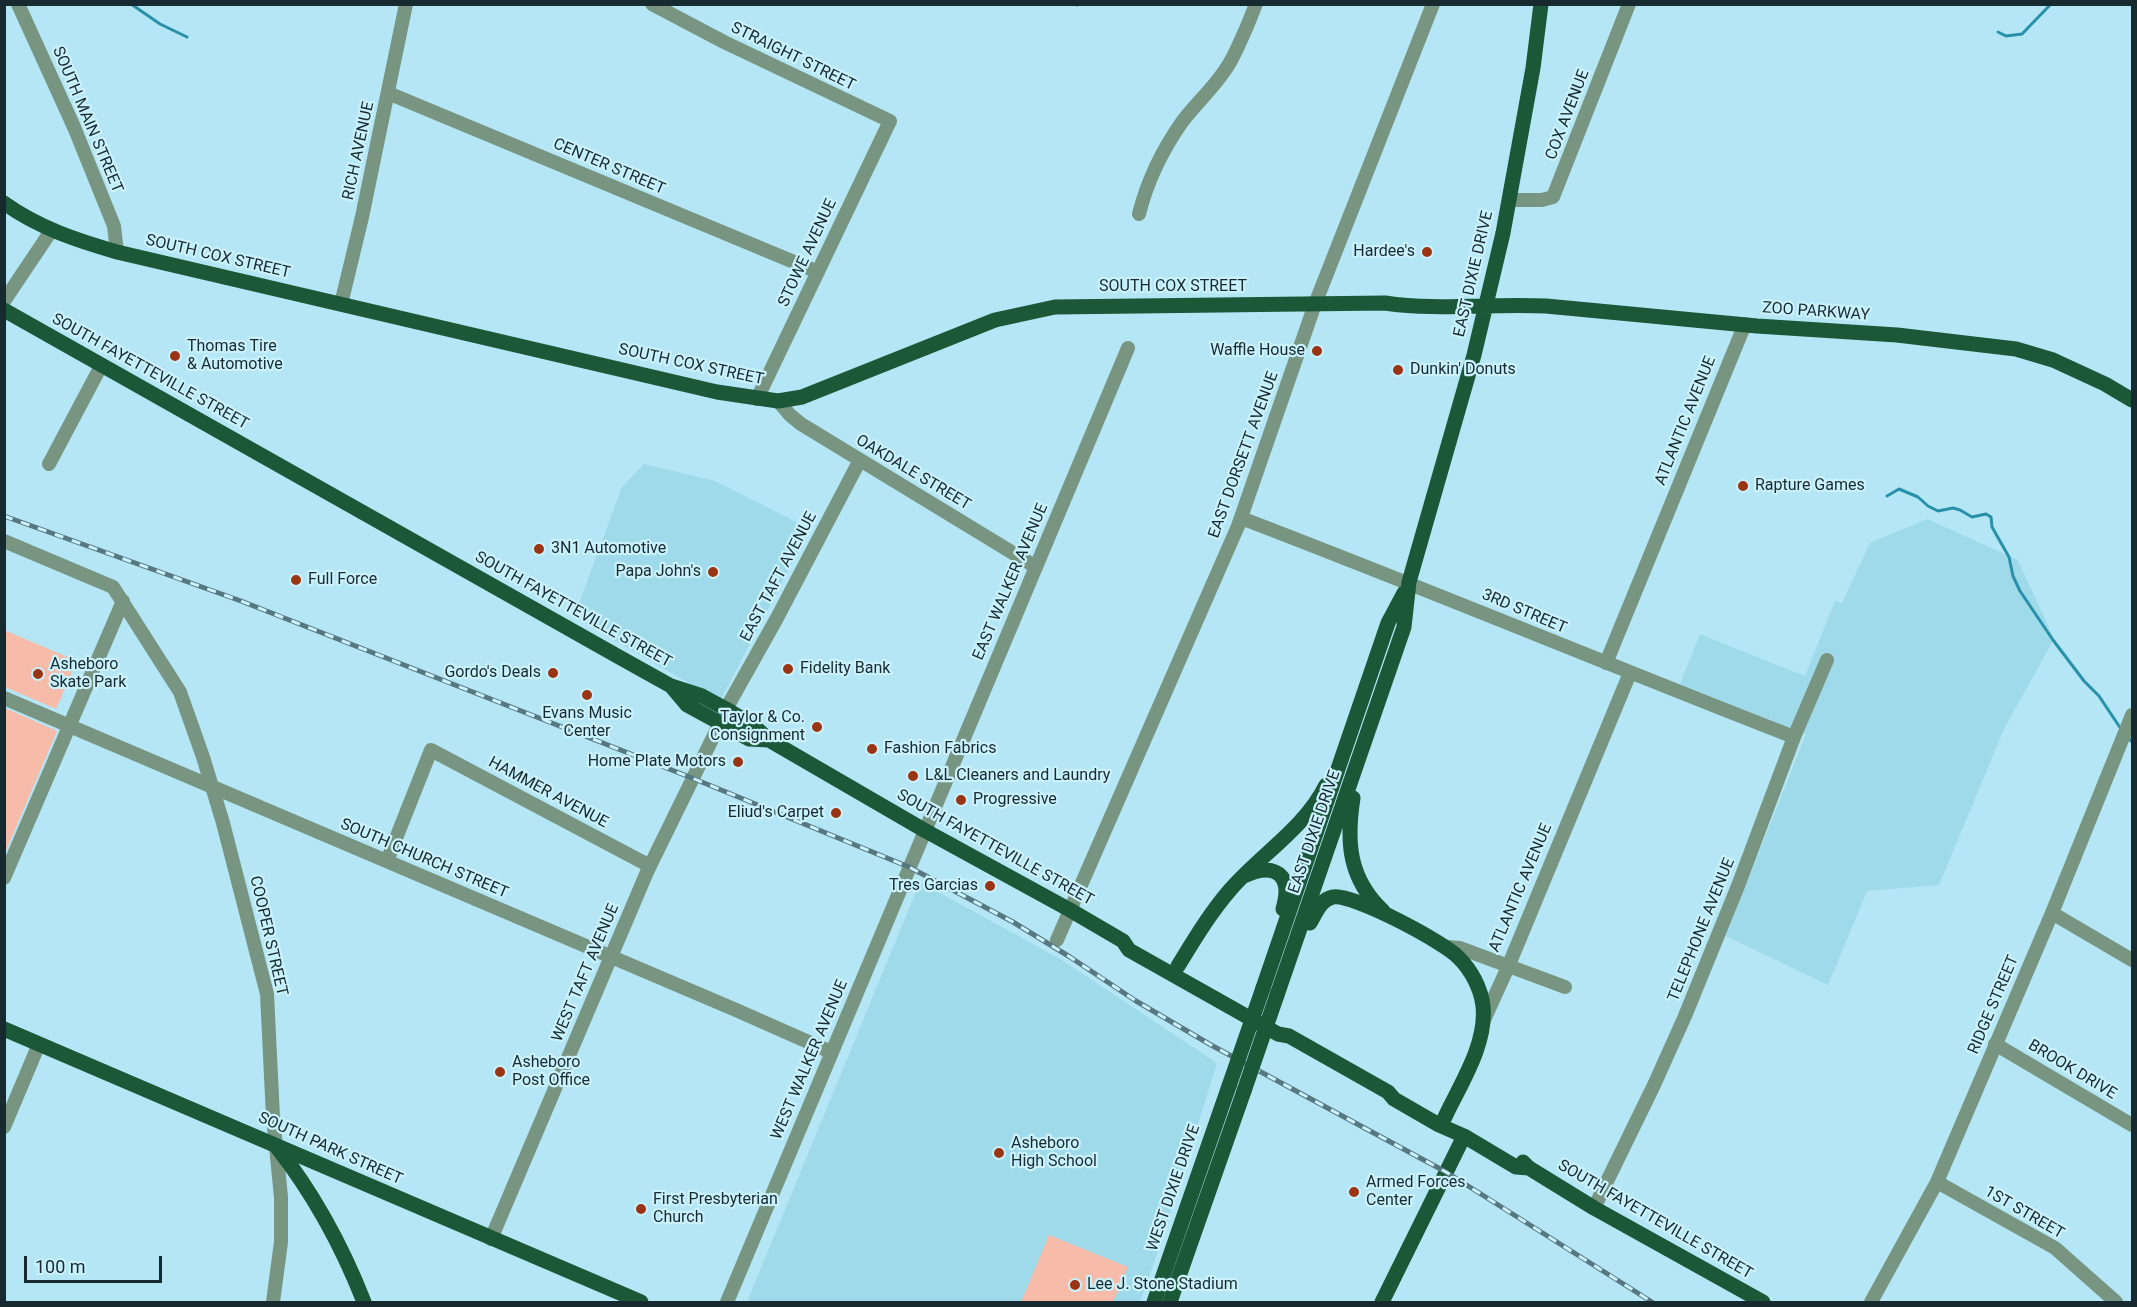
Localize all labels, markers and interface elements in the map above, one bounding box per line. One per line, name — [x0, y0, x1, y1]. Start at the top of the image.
street label: STRAIGHT STREET — [728, 19, 858, 95]
street label: SOUTH MAIN STREET — [48, 44, 126, 196]
street label: COX AVENUE — [1542, 67, 1594, 163]
street label: RICH AVENUE — [339, 100, 379, 202]
street label: CENTER STREET — [550, 135, 668, 199]
street label: STOWE AVENUE — [775, 196, 841, 310]
street label: EAST DIXIE DRIVE — [1450, 209, 1498, 339]
street label: SOUTH COX STREET — [144, 231, 292, 283]
place label: Hardee's — [1353, 242, 1415, 262]
marker: Hardee's — [1420, 245, 1434, 259]
street label: SOUTH COX STREET — [1099, 277, 1247, 297]
street label: ZOO PARKWAY — [1762, 299, 1870, 325]
street label: SOUTH FAYETTEVILLE STREET — [48, 310, 252, 434]
place label: Thomas Tire & Automotive — [187, 337, 283, 375]
street label: SOUTH COX STREET — [617, 340, 765, 390]
place label: Waffle House — [1210, 341, 1305, 361]
marker: Waffle House — [1310, 344, 1324, 358]
marker: Thomas Tire & Automotive — [168, 349, 182, 363]
street label: ATLANTIC AVENUE — [1651, 354, 1721, 488]
place label: Dunkin' Donuts — [1410, 360, 1516, 380]
marker: Dunkin' Donuts — [1391, 363, 1405, 377]
street label: EAST DORSETT AVENUE — [1205, 369, 1283, 541]
street label: OAKDALE STREET — [852, 431, 974, 515]
place label: Rapture Games — [1755, 476, 1865, 496]
marker: Rapture Games — [1736, 479, 1750, 493]
street label: EAST WALKER AVENUE — [969, 501, 1053, 663]
street label: EAST TAFT AVENUE — [737, 509, 821, 645]
place label: 3N1 Automotive — [551, 539, 666, 559]
marker: 3N1 Automotive — [532, 542, 546, 556]
street label: SOUTH FAYETTEVILLE STREET — [471, 548, 675, 672]
place label: Papa John's — [615, 562, 701, 582]
marker: Papa John's — [706, 565, 720, 579]
place label: Full Force — [308, 570, 377, 590]
marker: Full Force — [289, 573, 303, 587]
street label: 3RD STREET — [1479, 586, 1569, 638]
place label: Asheboro Skate Park — [50, 655, 126, 693]
place label: Fidelity Bank — [800, 659, 890, 679]
marker: Fidelity Bank — [781, 662, 795, 676]
place label: Gordo's Deals — [444, 663, 541, 683]
marker: Gordo's Deals — [546, 666, 560, 680]
marker: Asheboro Skate Park — [31, 667, 45, 681]
marker: Evans Music Center — [580, 688, 594, 702]
place label: Evans Music Center — [542, 704, 632, 742]
place label: Taylor & Co. Consignment — [710, 708, 805, 746]
marker: Taylor & Co. Consignment — [810, 720, 824, 734]
place label: Fashion Fabrics — [884, 739, 996, 759]
marker: Fashion Fabrics — [865, 742, 879, 756]
place label: Home Plate Motors — [588, 752, 726, 772]
street label: HAMMER AVENUE — [485, 753, 611, 833]
marker: Home Plate Motors — [731, 755, 745, 769]
place label: L&L Cleaners and Laundry — [925, 766, 1110, 786]
street label: EAST DIXIE DRIVE — [1285, 768, 1345, 896]
marker: L&L Cleaners and Laundry — [906, 769, 920, 783]
street label: SOUTH FAYETTEVILLE STREET — [893, 786, 1097, 910]
place label: Progressive — [973, 790, 1057, 810]
marker: Progressive — [954, 793, 968, 807]
place label: Eliud's Carpet — [728, 803, 824, 823]
marker: Eliud's Carpet — [829, 806, 843, 820]
street label: SOUTH CHURCH STREET — [337, 815, 511, 903]
street label: ATLANTIC AVENUE — [1485, 821, 1557, 955]
street label: TELEPHONE AVENUE — [1664, 855, 1740, 1005]
street label: COOPER STREET — [245, 874, 291, 998]
place label: Tres Garcias — [889, 876, 978, 896]
marker: Tres Garcias — [983, 879, 997, 893]
street label: WEST TAFT AVENUE — [548, 901, 624, 1045]
street label: RIDGE STREET — [1965, 953, 2023, 1057]
street label: WEST WALKER AVENUE — [768, 977, 852, 1143]
street label: BROOK DRIVE — [2024, 1036, 2120, 1104]
place label: Asheboro Post Office — [512, 1053, 590, 1091]
marker: Asheboro Post Office — [493, 1065, 507, 1079]
street label: SOUTH PARK STREET — [255, 1109, 405, 1189]
street label: WEST DIXIE DRIVE — [1143, 1122, 1205, 1254]
place label: Asheboro High School — [1011, 1134, 1097, 1172]
marker: Asheboro High School — [992, 1146, 1006, 1160]
street label: SOUTH FAYETTEVILLE STREET — [1554, 1156, 1756, 1284]
place label: Armed Forces Center — [1366, 1173, 1466, 1211]
street label: 1ST STREET — [1981, 1182, 2067, 1244]
marker: Armed Forces Center — [1347, 1185, 1361, 1199]
place label: First Presbyterian Church — [653, 1190, 778, 1228]
marker: First Presbyterian Church — [634, 1202, 648, 1216]
scale bar — [27, 1244, 165, 1282]
text: 100 m — [35, 1256, 86, 1277]
place label: Lee J. Stone Stadium — [1087, 1275, 1238, 1295]
marker: Lee J. Stone Stadium — [1068, 1278, 1082, 1292]

